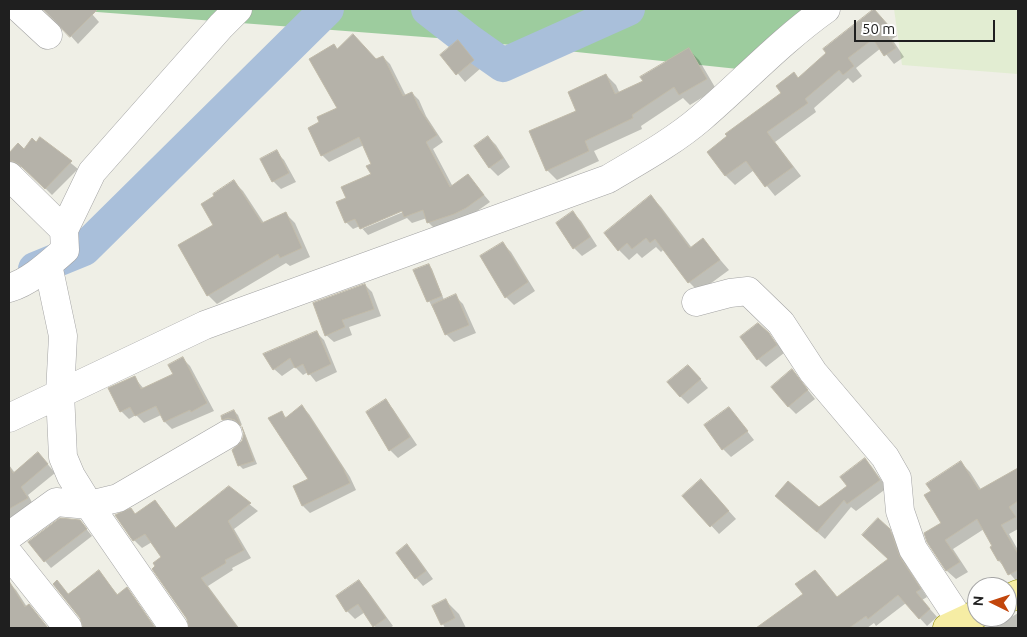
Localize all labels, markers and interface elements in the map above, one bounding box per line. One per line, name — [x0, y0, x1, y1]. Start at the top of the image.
scale bar — [857, 10, 998, 42]
text: 50 m — [862, 20, 895, 37]
north arrow — [967, 577, 1017, 627]
text: N — [970, 595, 986, 607]

